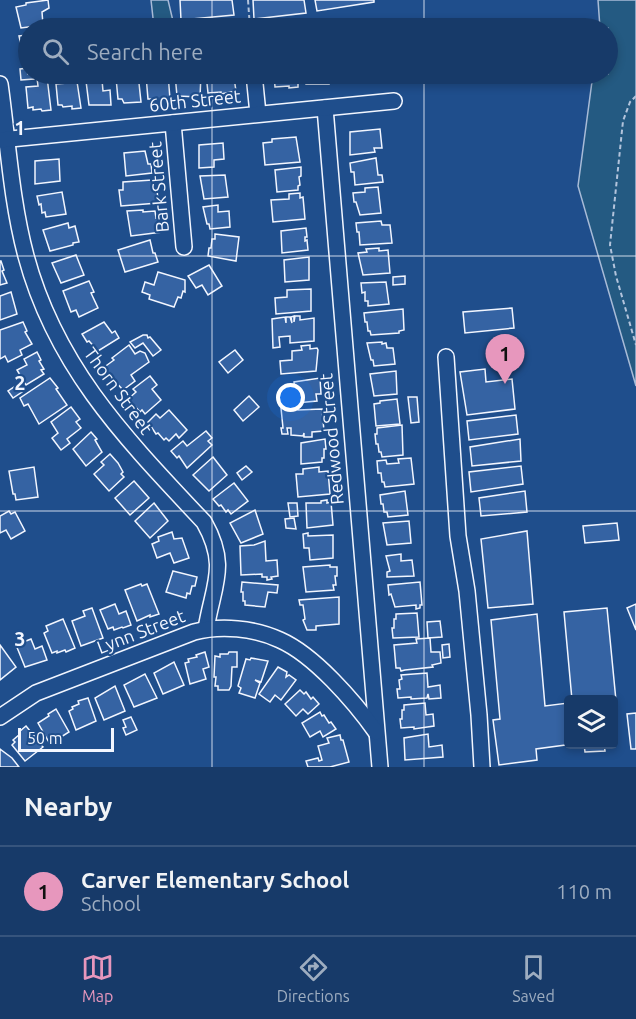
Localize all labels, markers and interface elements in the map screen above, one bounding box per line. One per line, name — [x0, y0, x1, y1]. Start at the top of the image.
search box — [18, 18, 618, 84]
icon: search — [39, 35, 72, 68]
text: Search here — [87, 39, 203, 64]
street label: 60th Street — [148, 85, 242, 115]
text: 1 — [14, 116, 26, 139]
street label: Bark Street — [144, 141, 172, 233]
pin: 1 — [486, 334, 524, 384]
street label: Thorn Street — [81, 343, 157, 438]
text: 2 — [14, 371, 26, 394]
street label: Redwood Street — [315, 373, 347, 505]
your location — [276, 383, 305, 412]
street label: Lynn Street — [94, 605, 187, 657]
text: 3 — [14, 627, 26, 650]
map controls — [564, 695, 618, 749]
button: layers — [564, 695, 618, 749]
scale bar — [18, 725, 114, 752]
text: 50 m — [27, 729, 63, 747]
text: Nearby — [24, 792, 112, 821]
text: Carver Elementary School — [81, 867, 349, 892]
text: 1 — [38, 880, 49, 903]
text: 110 m — [556, 880, 612, 903]
text: School — [81, 892, 141, 915]
tab: Map — [81, 951, 114, 1005]
tab: Directions — [277, 951, 350, 1005]
tab: Saved — [512, 951, 555, 1005]

